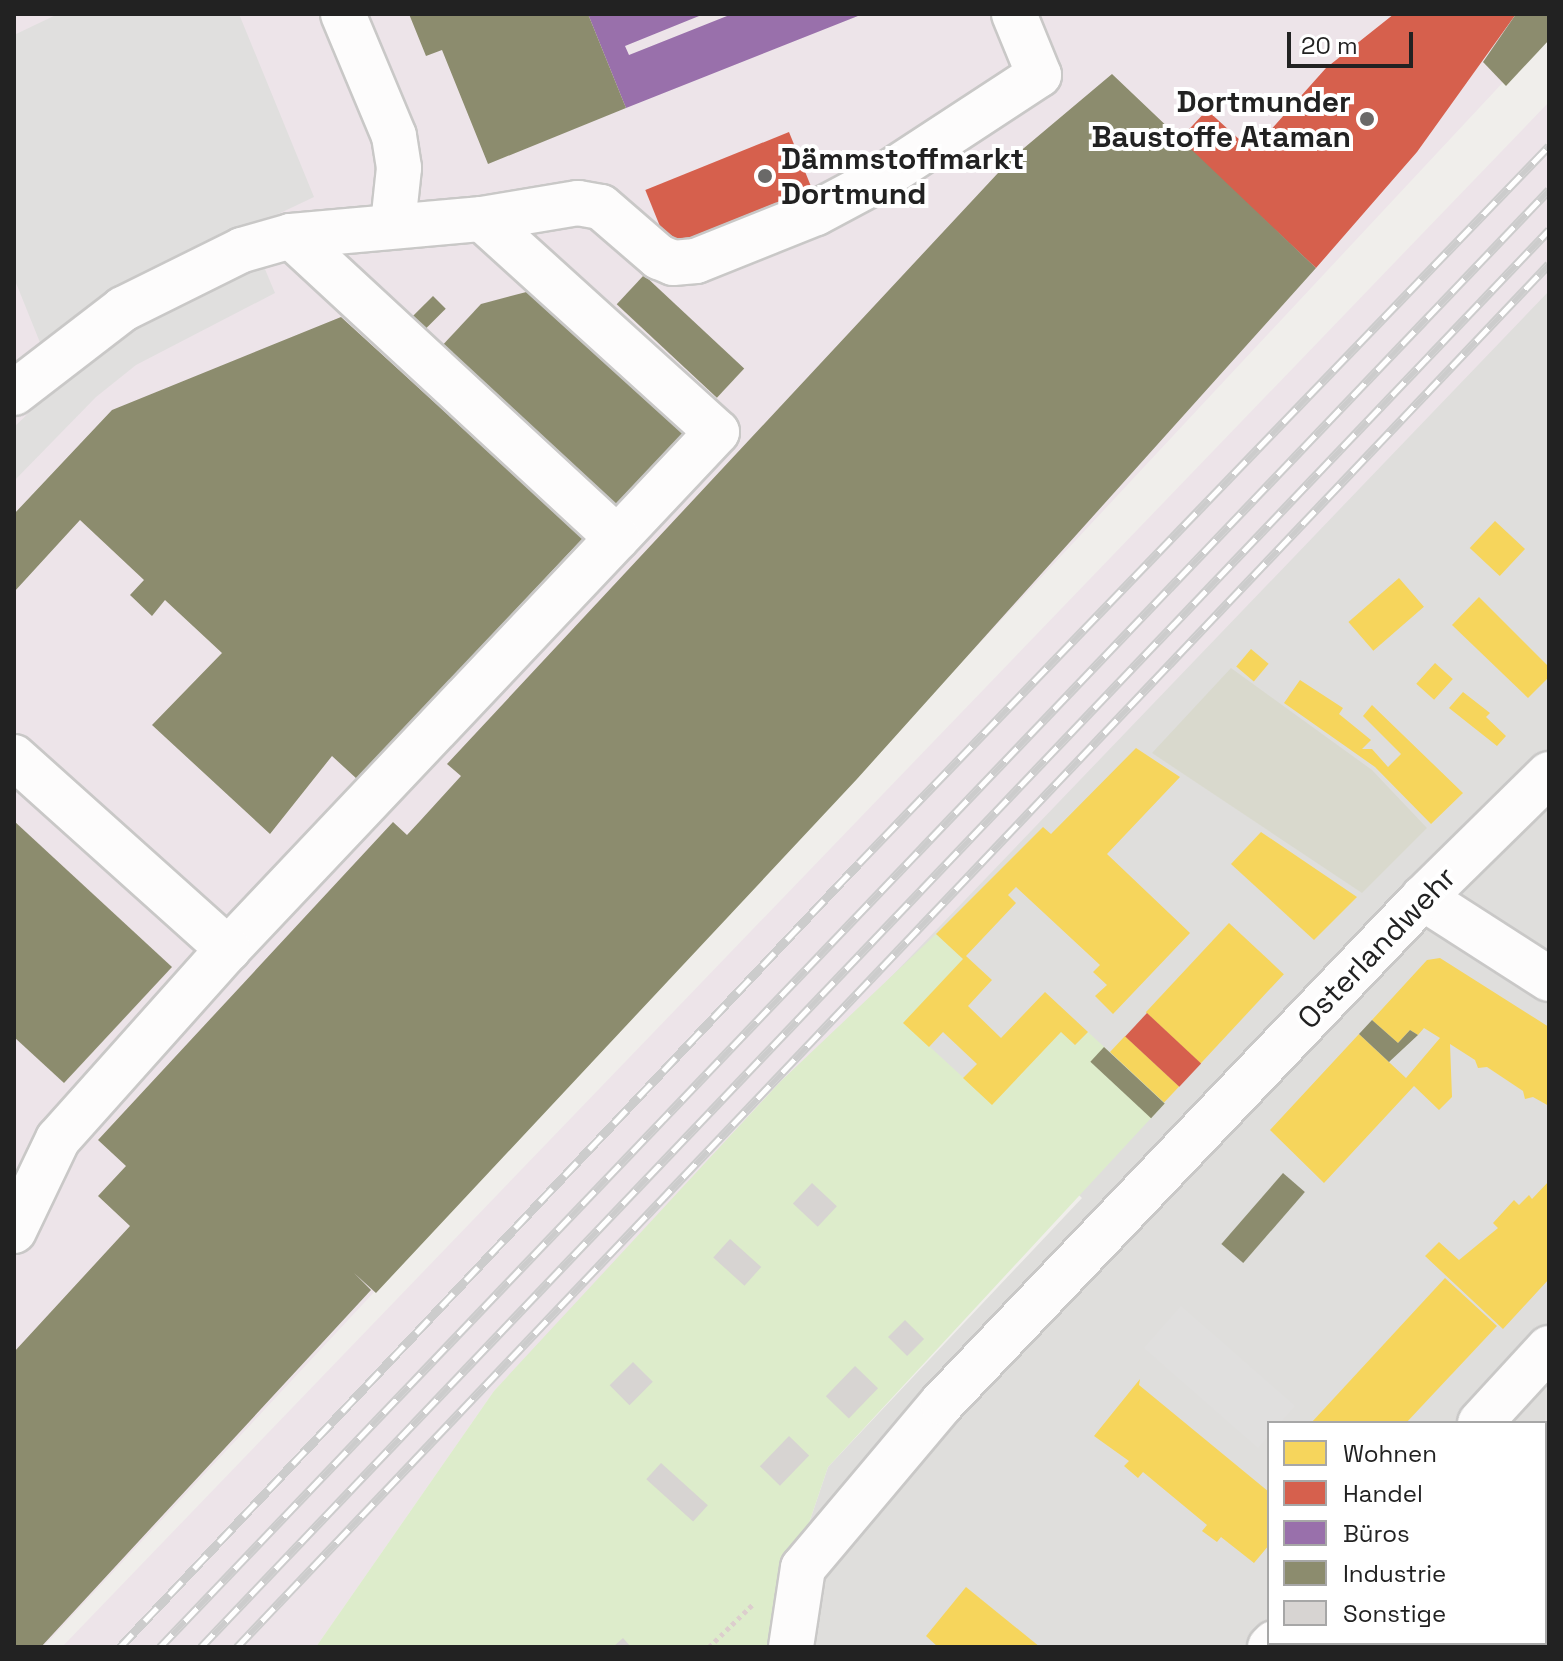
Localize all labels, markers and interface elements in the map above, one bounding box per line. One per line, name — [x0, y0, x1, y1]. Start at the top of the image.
scale bar — [1291, 16, 1417, 66]
text: 20 m — [1301, 30, 1358, 61]
place label: Dortmunder Baustoffe Ataman — [1091, 84, 1351, 154]
marker: Dortmunder Baustoffe Ataman — [1358, 110, 1376, 128]
place label: Dämmstoffmarkt Dortmund — [781, 141, 1024, 212]
marker: Dämmstoffmarkt Dortmund — [756, 167, 774, 185]
street label: Osterlandwehr — [1291, 859, 1463, 1037]
legend — [1267, 1421, 1547, 1645]
text: Wohnen — [1343, 1438, 1437, 1469]
text: Handel — [1343, 1478, 1423, 1509]
text: Büros — [1343, 1518, 1410, 1549]
text: Industrie — [1343, 1558, 1446, 1589]
text: Sonstige — [1343, 1598, 1446, 1629]

